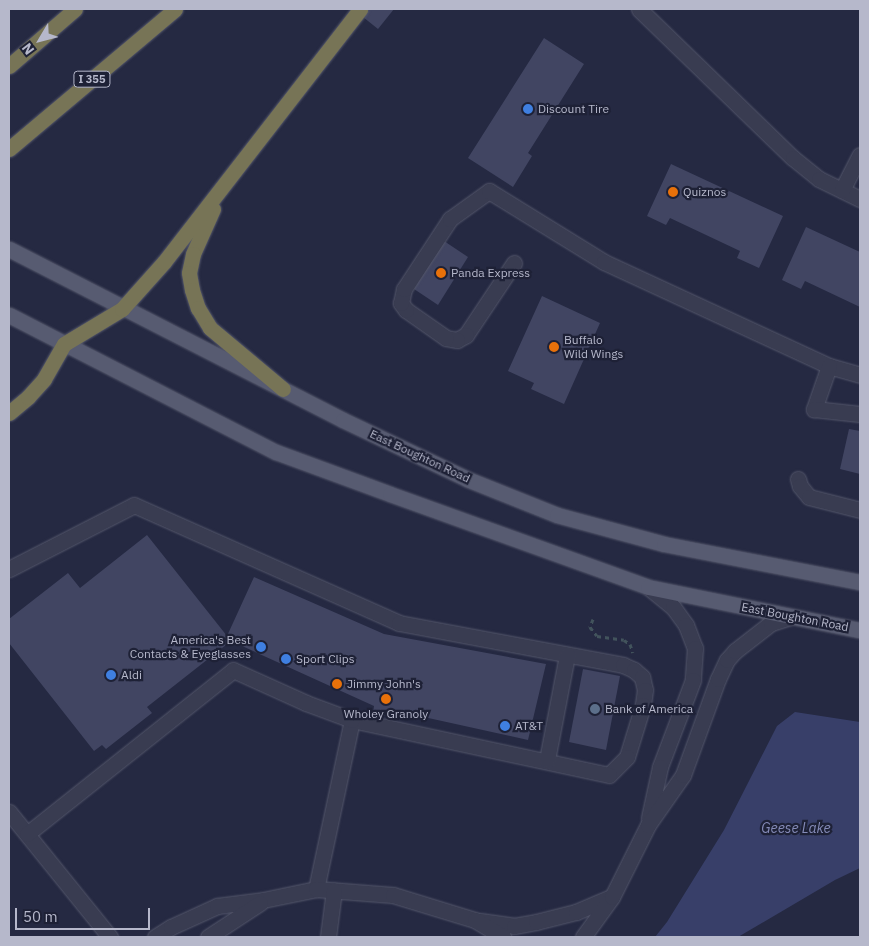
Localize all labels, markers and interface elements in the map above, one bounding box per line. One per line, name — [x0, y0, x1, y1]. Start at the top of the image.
north arrow — [15, 15, 65, 65]
text: N — [18, 40, 38, 58]
road number: I 355 — [73, 70, 111, 88]
place label: Discount Tire — [538, 102, 609, 116]
marker: Discount Tire — [522, 103, 534, 115]
place label: Quiznos — [683, 185, 726, 199]
marker: Quiznos — [667, 186, 679, 198]
place label: Panda Express — [451, 266, 530, 280]
marker: Panda Express — [435, 267, 447, 279]
place label: Buffalo Wild Wings — [564, 333, 623, 361]
marker: Buffalo Wild Wings — [548, 341, 560, 353]
street label: East Boughton Road — [368, 426, 472, 486]
street label: East Boughton Road — [740, 600, 850, 634]
place label: America's Best Contacts & Eyeglasses — [130, 633, 251, 661]
marker: America's Best Contacts & Eyeglasses — [255, 641, 267, 653]
place label: Sport Clips — [296, 652, 355, 666]
marker: Sport Clips — [280, 653, 292, 665]
place label: Aldi — [121, 668, 142, 682]
marker: Aldi — [105, 669, 117, 681]
place label: Jimmy John's — [347, 677, 421, 691]
marker: Jimmy John's — [331, 678, 343, 690]
marker: Wholey Granoly — [380, 693, 392, 705]
place label: Bank of America — [605, 702, 693, 716]
marker: Bank of America — [589, 703, 601, 715]
place label: Wholey Granoly — [344, 707, 428, 721]
place label: AT&T — [515, 719, 543, 733]
marker: AT&T — [499, 720, 511, 732]
water label: Geese Lake — [761, 820, 831, 836]
scale bar — [18, 898, 152, 930]
text: 50 m — [23, 907, 58, 926]

